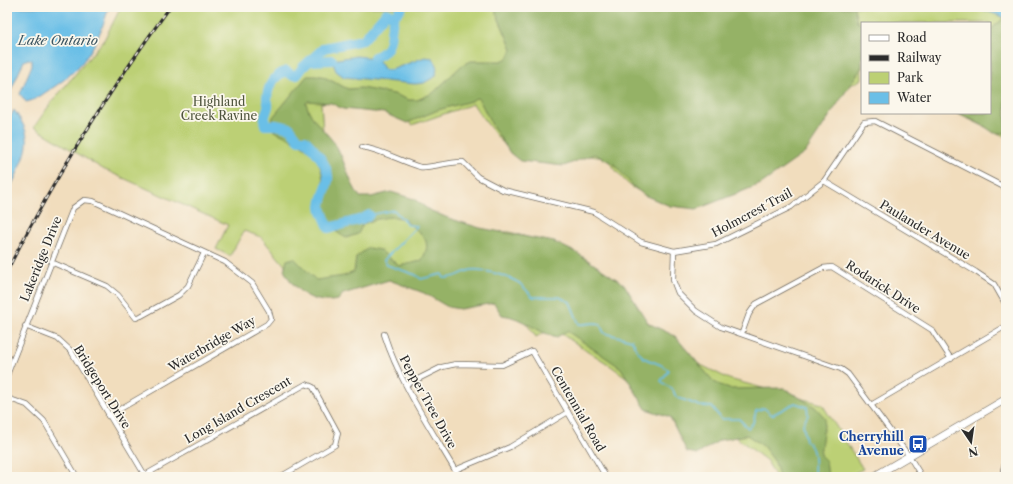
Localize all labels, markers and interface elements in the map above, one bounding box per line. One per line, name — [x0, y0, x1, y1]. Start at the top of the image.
legend — [861, 22, 991, 114]
text: Road — [897, 30, 927, 45]
water label: Lake Ontario — [17, 32, 98, 48]
text: Railway — [897, 50, 942, 65]
text: Park — [897, 70, 924, 85]
text: Water — [896, 90, 931, 105]
park label: Highland Creek Ravine — [181, 94, 258, 123]
street label: Holmcrest Trail — [709, 185, 795, 240]
street label: Paulander Avenue — [877, 197, 974, 263]
street label: Lakeridge Drive — [17, 214, 65, 304]
street label: Rodarick Drive — [843, 257, 924, 316]
street label: Waterbridge Way — [165, 312, 258, 375]
street label: Bridgeport Drive — [71, 342, 134, 432]
street label: Pepper Tree Drive — [397, 352, 460, 451]
street label: Centennial Road — [548, 363, 609, 455]
street label: Long Island Crescent — [182, 373, 294, 446]
north arrow — [951, 422, 991, 462]
place label: Cherryhill Avenue — [839, 429, 904, 458]
bus stop icon: Cherryhill Avenue — [907, 433, 929, 455]
text: N — [967, 444, 979, 460]

